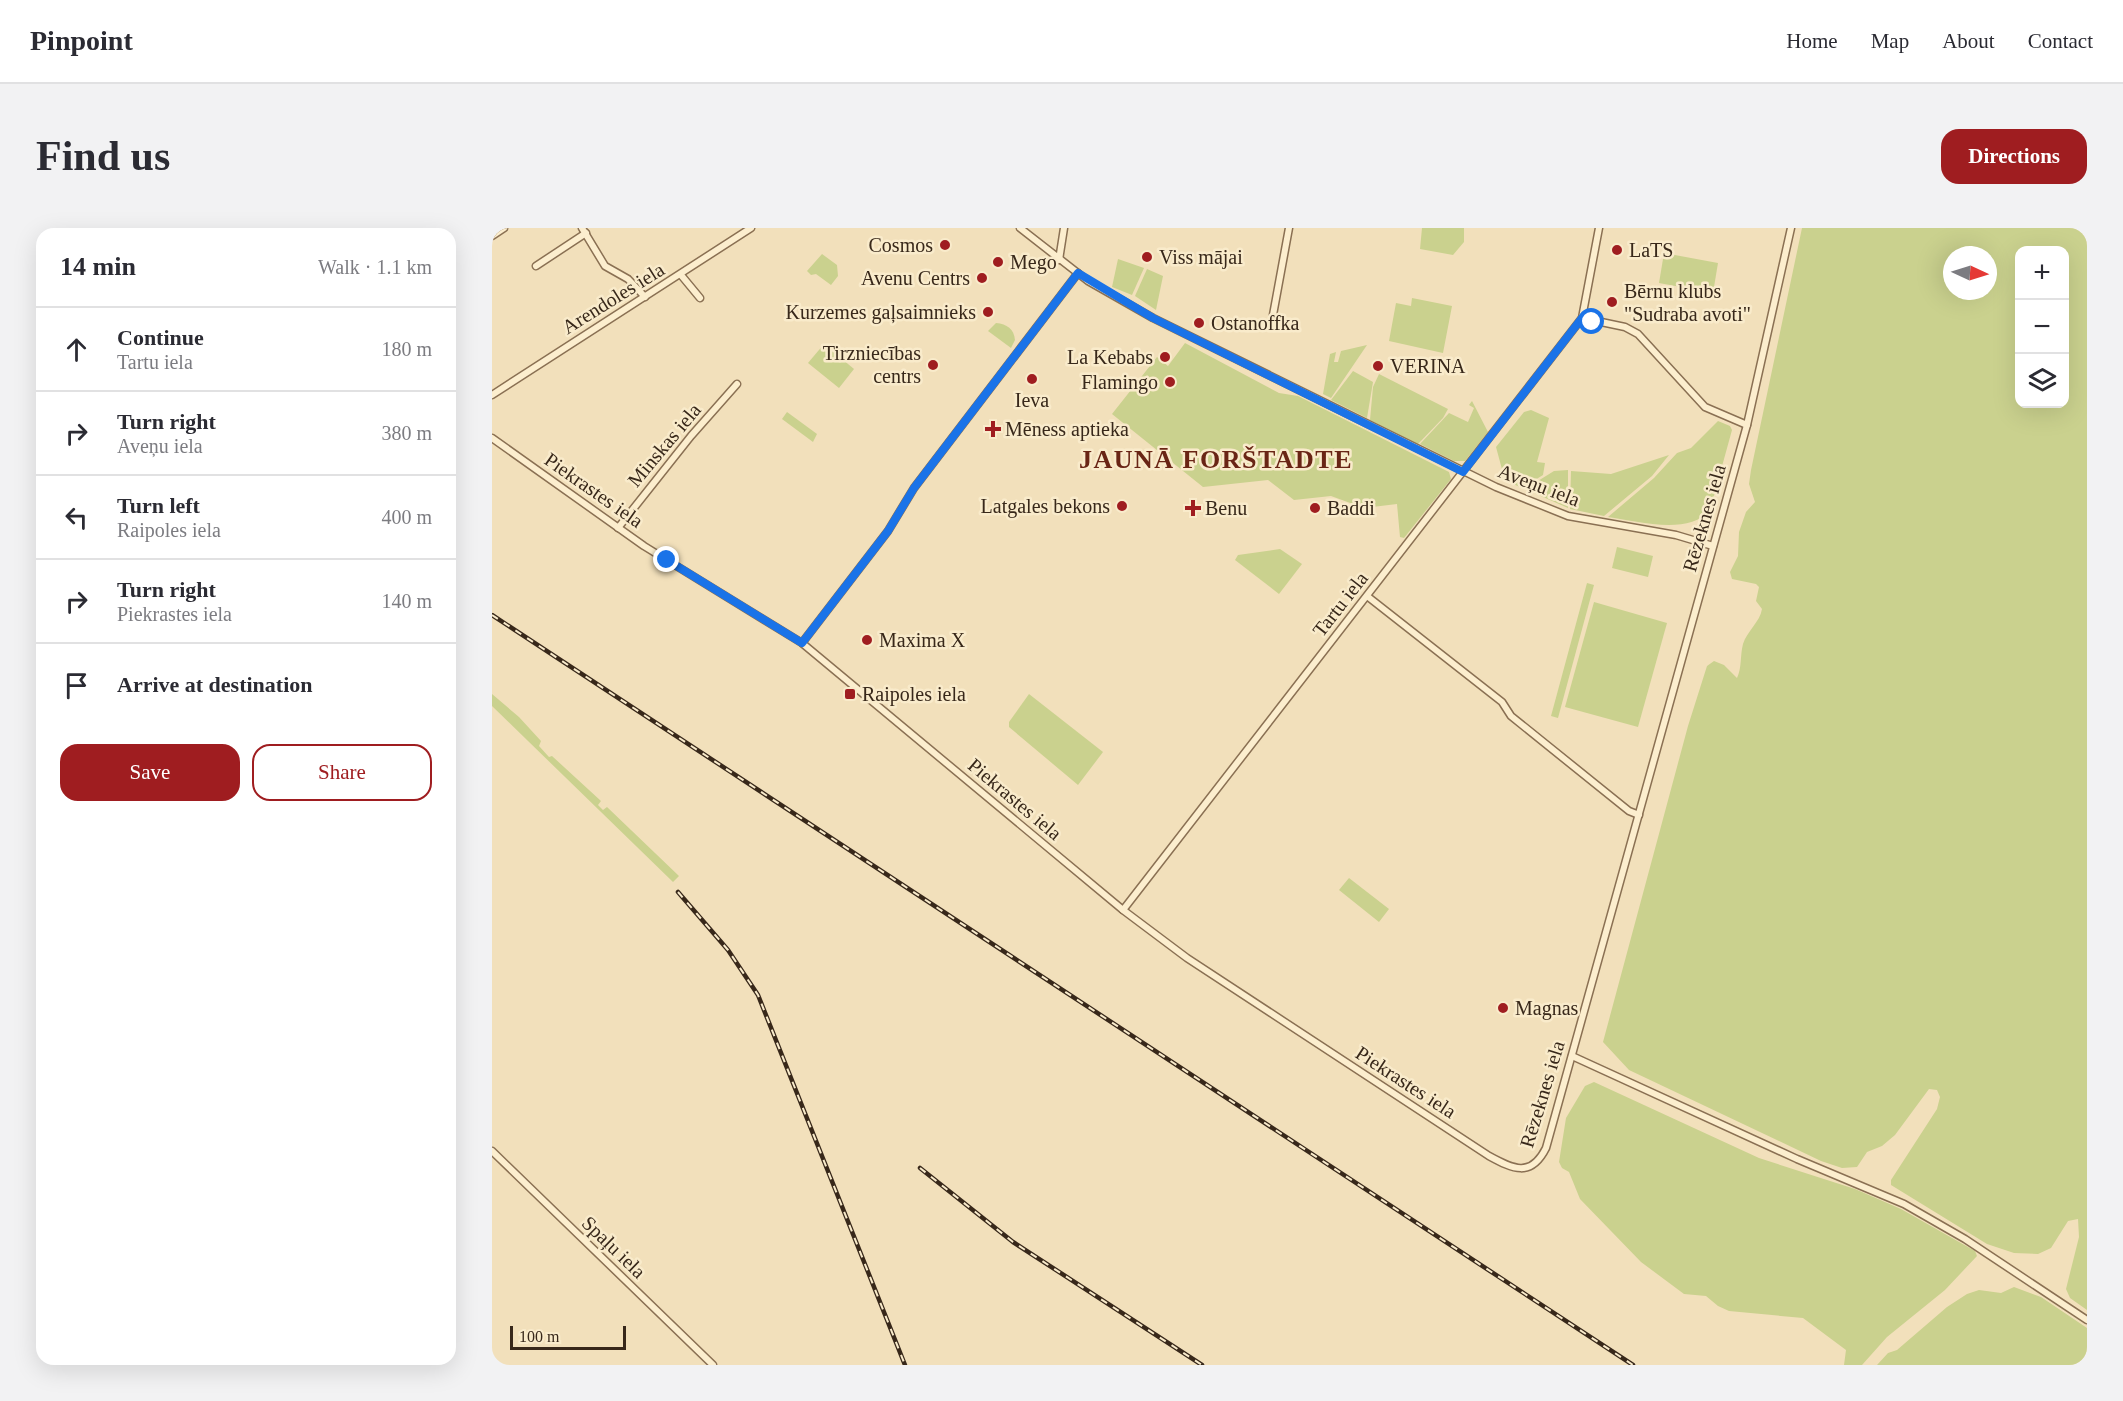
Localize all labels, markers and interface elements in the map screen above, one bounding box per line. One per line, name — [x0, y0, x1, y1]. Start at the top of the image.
text: Pinpoint — [30, 25, 133, 56]
text: Home — [1786, 29, 1838, 53]
text: Map — [1871, 29, 1909, 53]
text: About — [1942, 29, 1995, 53]
text: Contact — [2028, 29, 2093, 53]
button: Directions — [1941, 129, 2087, 184]
text: Find us — [36, 133, 170, 179]
place label: Cosmos — [869, 234, 933, 256]
marker: Cosmos — [938, 238, 952, 252]
place label: LaTS — [1629, 239, 1673, 261]
marker: LaTS — [1610, 243, 1624, 257]
place label: Viss mājai — [1159, 246, 1243, 269]
north arrow — [1943, 246, 1997, 300]
map controls — [2015, 246, 2069, 408]
button: + — [2015, 246, 2069, 300]
marker: Viss mājai — [1140, 250, 1154, 264]
place label: Mego — [1010, 251, 1057, 274]
text: 14 min — [60, 252, 136, 281]
marker: Mego — [991, 255, 1005, 269]
text: Walk · 1.1 km — [318, 256, 432, 278]
street label: Arendoles iela — [558, 258, 668, 338]
place label: Avenu Centrs — [861, 267, 970, 289]
marker: Avenu Centrs — [975, 271, 989, 285]
place label: Bērnu klubs "Sudraba avoti" — [1624, 280, 1751, 325]
marker: Bērnu klubs "Sudraba avoti" — [1605, 295, 1619, 309]
button: − — [2015, 300, 2069, 354]
place label: Kurzemes gaļsaimnieks — [786, 301, 976, 324]
marker: Kurzemes gaļsaimnieks — [981, 305, 995, 319]
route start — [1578, 308, 1604, 334]
place label: Ostanoffka — [1211, 312, 1300, 334]
marker: Ostanoffka — [1192, 316, 1206, 330]
text: Continue — [117, 325, 204, 350]
icon: ahead — [60, 333, 93, 366]
text: 180 m — [381, 338, 432, 360]
place label: Tirzniecības centrs — [823, 342, 921, 387]
place label: La Kebabs — [1067, 346, 1153, 368]
marker: La Kebabs — [1158, 350, 1172, 364]
text: Tartu iela — [117, 351, 193, 373]
button: layers — [2015, 354, 2069, 408]
place label: VERINA — [1390, 355, 1466, 377]
marker: Tirzniecības centrs — [926, 358, 940, 372]
marker: VERINA — [1371, 359, 1385, 373]
place label: Flamingo — [1081, 371, 1158, 394]
marker: Ieva — [1025, 372, 1039, 386]
marker: Flamingo — [1163, 375, 1177, 389]
place label: Ieva — [1015, 389, 1049, 411]
street label: Minskas iela — [623, 399, 705, 491]
text: Turn right — [117, 409, 216, 434]
icon: right — [60, 417, 93, 450]
place label: Mēness aptieka — [1005, 418, 1129, 441]
text: 380 m — [381, 422, 432, 444]
marker: Mēness aptieka — [986, 422, 1000, 436]
text: Aveņu iela — [117, 435, 203, 457]
district label: JAUNĀ FORŠTADTE — [1079, 445, 1353, 474]
street label: Piekrastes iela — [541, 448, 647, 532]
street label: Aveņu iela — [1495, 459, 1583, 512]
street label: Rēzeknes iela — [1678, 462, 1730, 574]
text: Turn left — [117, 493, 200, 518]
place label: Latgales bekons — [981, 495, 1110, 518]
place label: Benu — [1205, 497, 1247, 519]
place label: Baddi — [1327, 497, 1375, 519]
marker: Latgales bekons — [1115, 499, 1129, 513]
icon: left — [60, 501, 93, 534]
marker: Benu — [1186, 501, 1200, 515]
marker: Baddi — [1308, 501, 1322, 515]
text: 400 m — [381, 506, 432, 528]
text: Raipoles iela — [117, 519, 221, 541]
route end — [653, 546, 679, 572]
street label: Tartu iela — [1308, 567, 1372, 641]
text: Turn right — [117, 577, 216, 602]
icon: right — [60, 585, 93, 618]
text: 140 m — [381, 590, 432, 612]
text: Piekrastes iela — [117, 603, 232, 625]
place label: Maxima X — [879, 629, 966, 651]
marker: Maxima X — [860, 633, 874, 647]
icon: arrive — [60, 669, 93, 702]
text: Arrive at destination — [117, 672, 313, 697]
place label: Raipoles iela — [862, 683, 966, 706]
marker: Raipoles iela — [843, 687, 857, 701]
button: Save — [60, 744, 240, 801]
button: Share — [252, 744, 432, 801]
street label: Piekrastes iela — [964, 754, 1066, 844]
place label: Magnas — [1515, 997, 1579, 1020]
marker: Magnas — [1496, 1001, 1510, 1015]
street label: Rēzeknes iela — [1515, 1038, 1569, 1150]
street label: Piekrastes iela — [1352, 1041, 1460, 1123]
street label: Spaļu iela — [577, 1211, 650, 1283]
scale bar — [510, 1323, 626, 1350]
text: 100 m — [519, 1328, 559, 1345]

